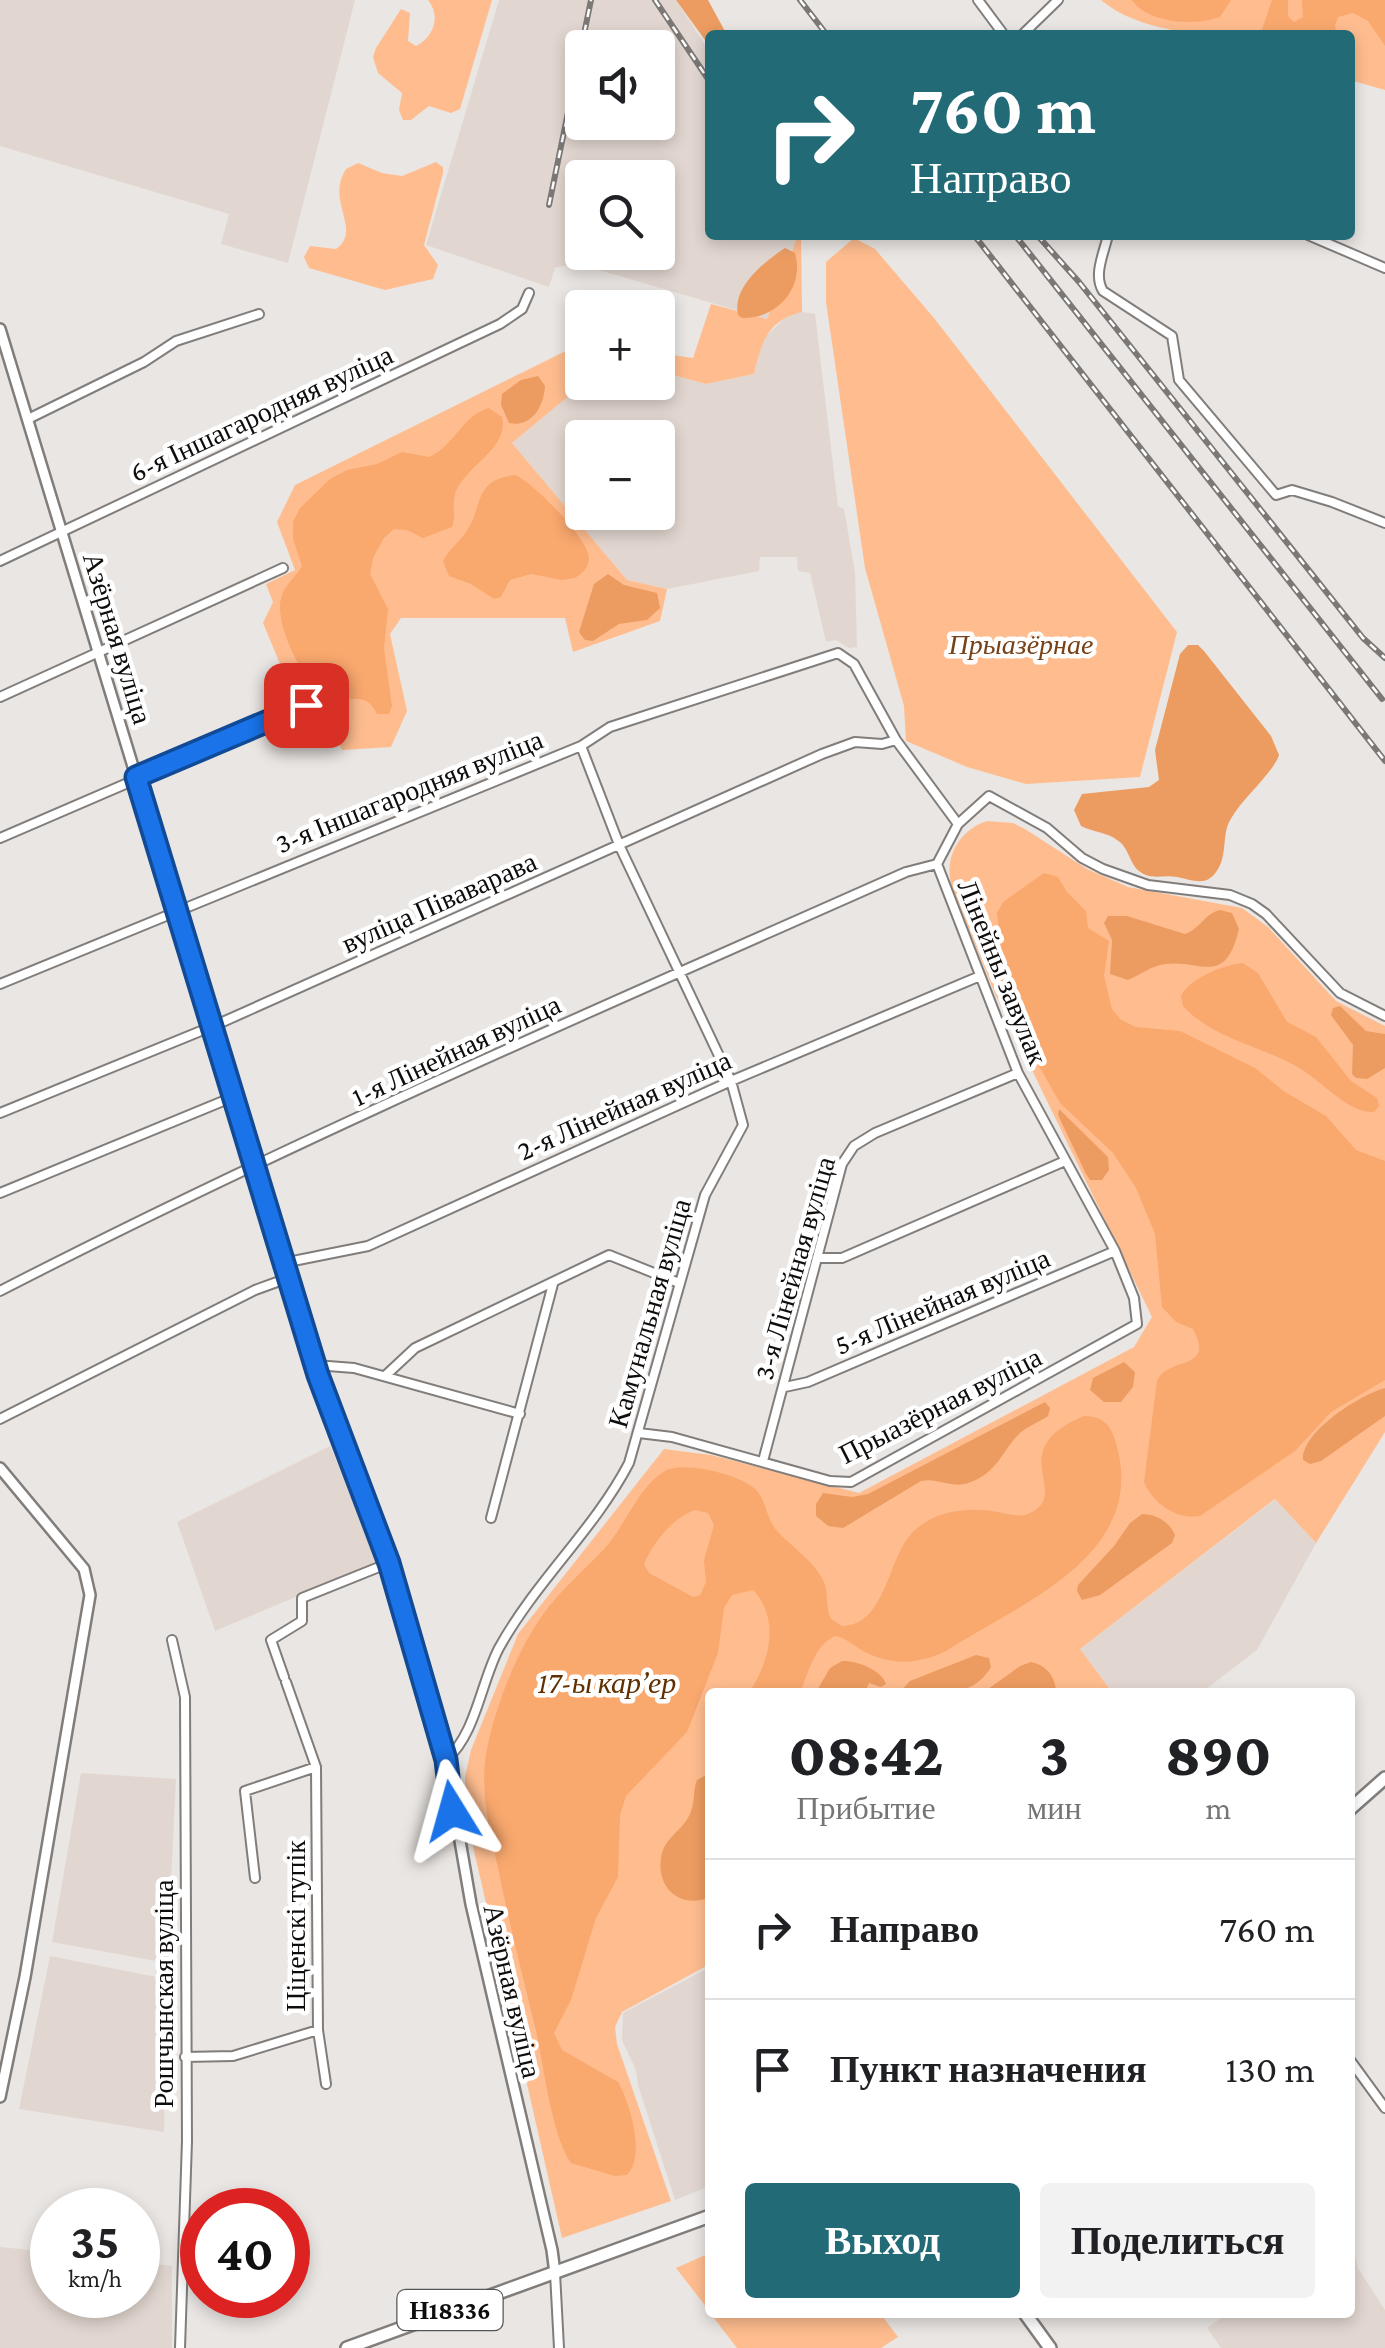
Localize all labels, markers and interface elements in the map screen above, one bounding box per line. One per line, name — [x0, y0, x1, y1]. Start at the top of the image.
map controls — [565, 30, 675, 530]
button: sound — [565, 30, 675, 140]
icon: right — [745, 70, 875, 200]
text: 760 m — [910, 70, 1096, 148]
text: Направо — [910, 153, 1072, 203]
button: search — [565, 160, 675, 270]
button: + — [565, 290, 675, 400]
street label: 6-я Іншагародняя вуліца — [125, 339, 398, 488]
button: − — [565, 420, 675, 530]
street label: Азёрная вуліца — [77, 549, 158, 728]
park label: Прыазёрнае — [948, 629, 1093, 660]
pin — [264, 663, 349, 748]
icon: arrive — [279, 678, 334, 733]
street label: 3-я Іншагародняя вуліца — [271, 723, 548, 859]
street label: вуліца Піваварава — [337, 845, 542, 959]
street label: Лінейны завулак — [951, 875, 1054, 1070]
street label: 1-я Лінейная вуліца — [347, 988, 566, 1112]
street label: 2-я Лінейная вуліца — [513, 1044, 736, 1167]
street label: 3-я Лінейная вуліца — [748, 1153, 841, 1383]
street label: Камунальная вуліца — [602, 1195, 697, 1431]
street label: 5-я Лінейная вуліца — [830, 1242, 1055, 1361]
street label: Прыазёрная вуліца — [834, 1341, 1047, 1470]
water label: 17-ы кар’ер — [538, 1666, 676, 1699]
text: 08:42 — [788, 1721, 944, 1788]
text: 3 — [1039, 1721, 1069, 1788]
text: 890 — [1165, 1721, 1271, 1788]
position arrow — [400, 1759, 504, 1863]
text: Прибытие — [796, 1790, 936, 1826]
text: мин — [1027, 1790, 1082, 1826]
text: m — [1205, 1790, 1231, 1826]
street label: Ціценскі тупік — [280, 1840, 311, 2012]
street label: Рошчынская вуліца — [148, 1879, 179, 2108]
street label: Азёрная вуліца — [477, 1901, 548, 2082]
icon: right — [745, 1902, 800, 1957]
text: Направо — [830, 1908, 979, 1950]
text: 760 m — [1219, 1908, 1315, 1950]
icon: arrive — [745, 2042, 800, 2097]
text: Пункт назначения — [830, 2048, 1147, 2090]
text: 130 m — [1225, 2048, 1315, 2090]
button: Выход — [745, 2183, 1020, 2298]
button: Поделиться — [1040, 2183, 1315, 2298]
speed limit sign: 40 — [180, 2188, 310, 2318]
text: 35 — [71, 2213, 119, 2269]
text: km/h — [68, 2265, 122, 2292]
road number: Н18336 — [398, 2290, 502, 2330]

